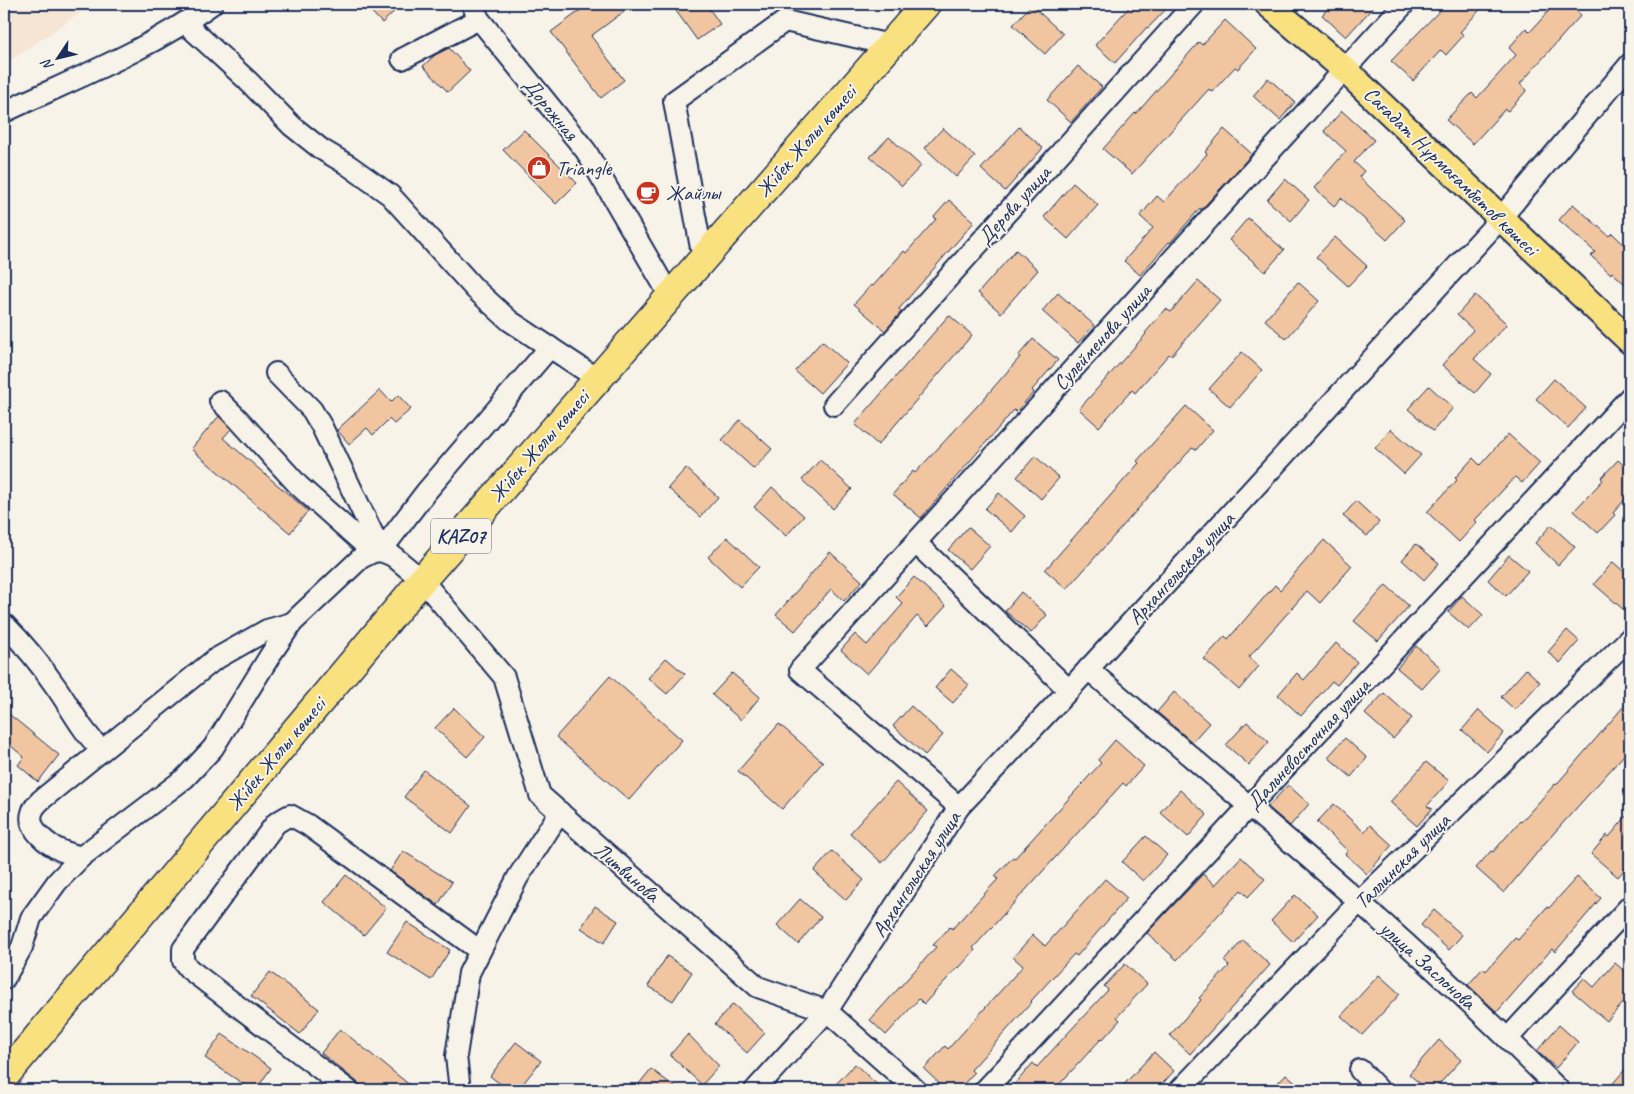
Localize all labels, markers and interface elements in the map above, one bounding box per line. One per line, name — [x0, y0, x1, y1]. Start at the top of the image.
north arrow — [32, 32, 82, 82]
text: N — [37, 55, 57, 74]
street label: Дорожная — [518, 72, 585, 147]
street label: Жібек Жолы көшесі — [750, 77, 864, 202]
street label: Сағадат Нұрмағамбетов көшесі — [1358, 81, 1546, 263]
shop icon: Triangle — [526, 155, 552, 181]
place label: Triangle — [556, 155, 612, 181]
street label: Дерова улица — [972, 158, 1058, 250]
cafe icon: Жайлы — [635, 180, 661, 206]
place label: Жайлы — [666, 180, 722, 206]
street label: Сулейменова улица — [1047, 277, 1158, 396]
street label: Жібек Жолы көшесі — [483, 382, 597, 507]
street label: Архангельская улица — [1122, 505, 1241, 630]
road number: KAZ07 — [431, 518, 491, 554]
street label: Дальневосточная улица — [1240, 671, 1377, 815]
street label: Жібек Жолы көшесі — [221, 690, 333, 816]
street label: Архангельская улица — [866, 805, 967, 942]
street label: Таллинская улица — [1349, 806, 1457, 914]
street label: Литвинова — [589, 837, 666, 909]
street label: улица Заслонова — [1373, 914, 1483, 1016]

